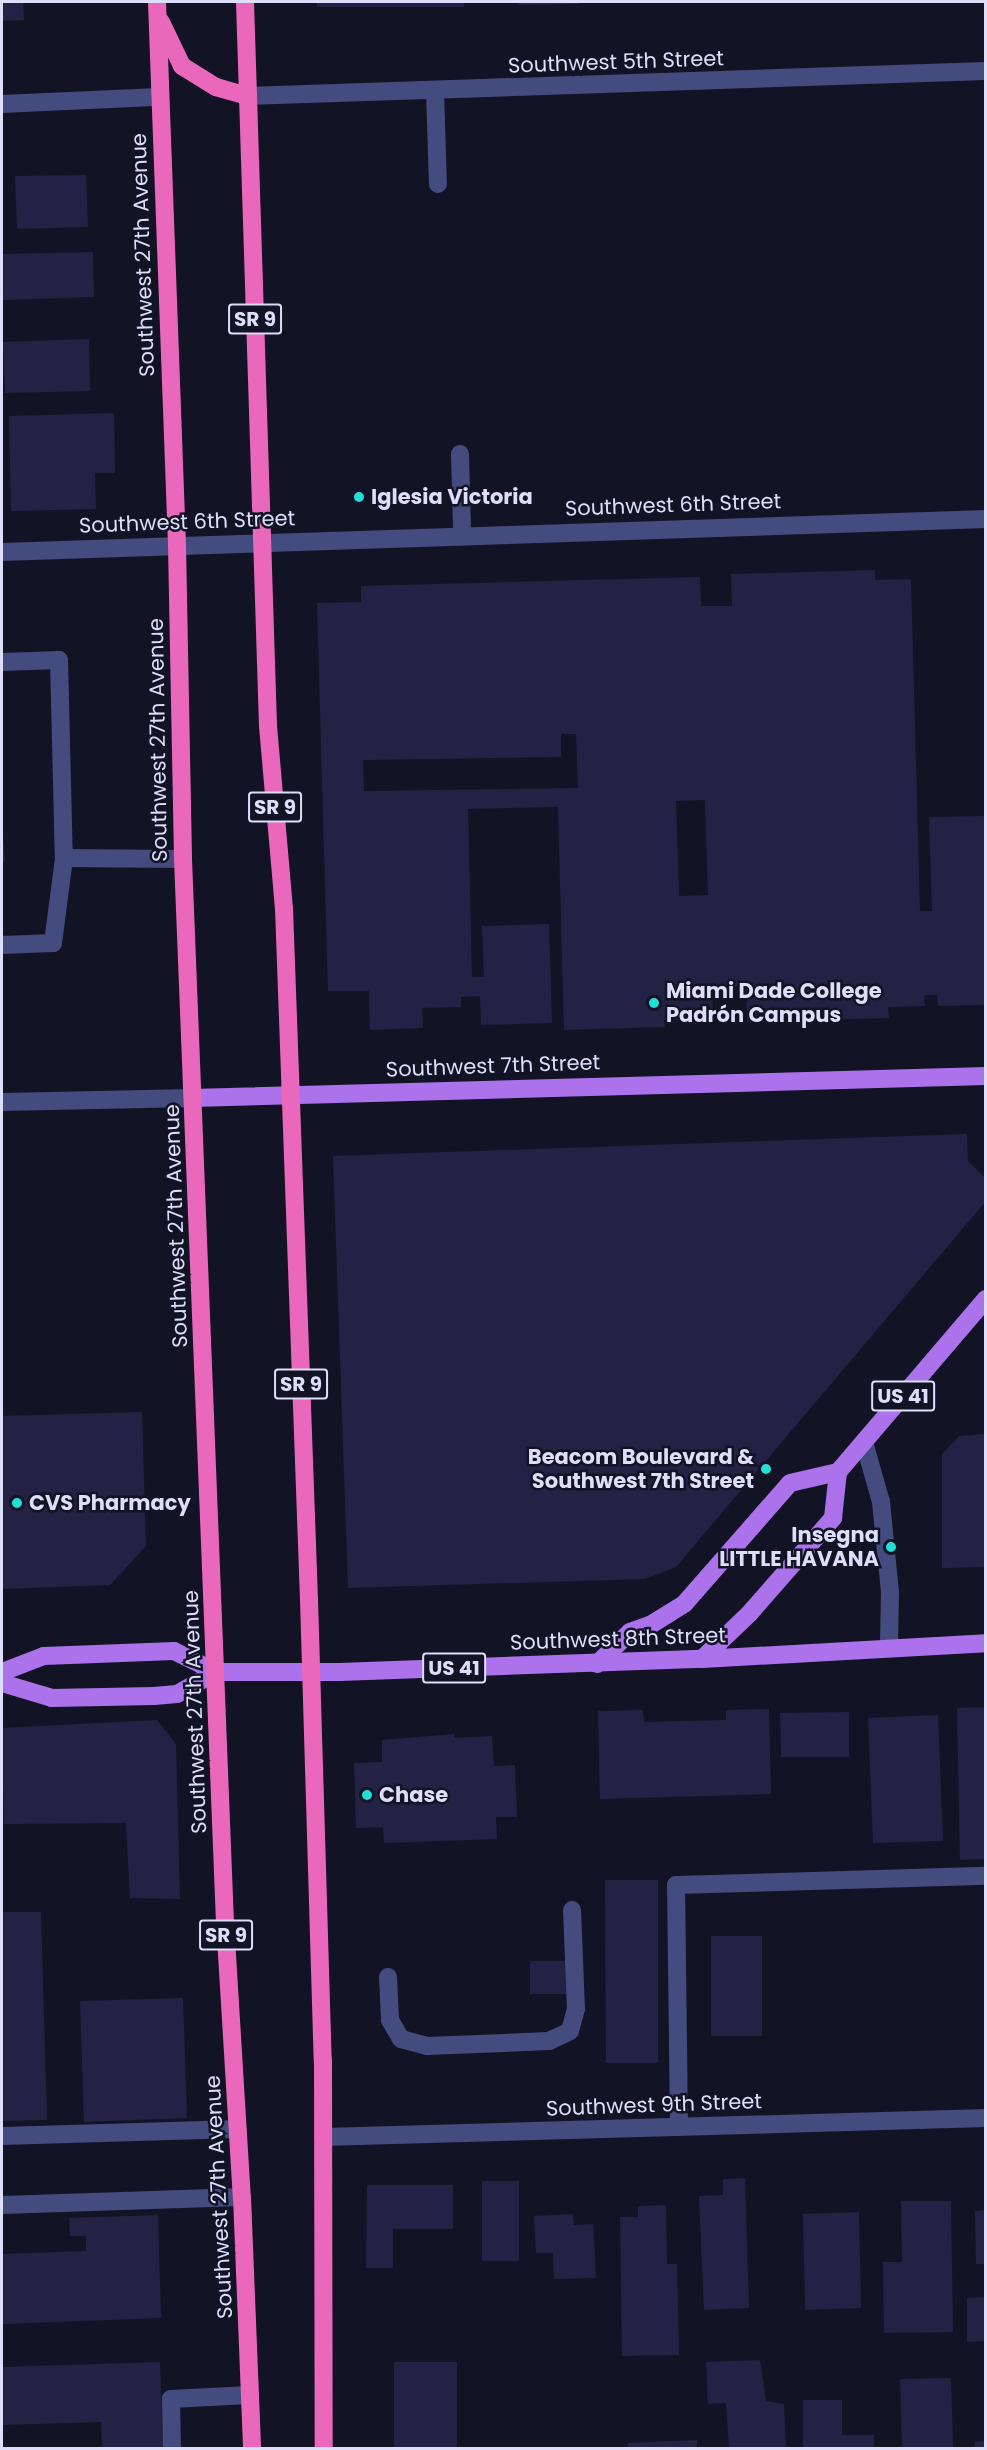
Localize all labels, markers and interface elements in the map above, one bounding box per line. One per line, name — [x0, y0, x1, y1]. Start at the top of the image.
street label: Southwest 5th Street — [508, 46, 724, 78]
street label: Southwest 27th Avenue — [126, 133, 160, 377]
road number: SR 9 — [228, 302, 282, 336]
place label: Iglesia Victoria — [371, 484, 533, 510]
street label: Southwest 6th Street — [564, 489, 782, 521]
marker: Iglesia Victoria — [352, 490, 366, 504]
street label: Southwest 6th Street — [78, 506, 296, 538]
street label: Southwest 27th Avenue — [143, 618, 173, 862]
road number: SR 9 — [248, 790, 302, 824]
place label: Miami Dade College Padrón Campus — [666, 978, 882, 1028]
marker: Miami Dade College Padrón Campus — [647, 996, 661, 1010]
street label: Southwest 7th Street — [385, 1050, 601, 1082]
street label: Southwest 27th Avenue — [159, 1104, 193, 1348]
road number: SR 9 — [274, 1367, 328, 1401]
road number: US 41 — [870, 1379, 936, 1413]
place label: Beacom Boulevard & Southwest 7th Street — [528, 1444, 754, 1494]
marker: Beacom Boulevard & Southwest 7th Street — [759, 1462, 773, 1476]
place label: CVS Pharmacy — [29, 1490, 191, 1516]
marker: CVS Pharmacy — [10, 1496, 24, 1510]
place label: Insegna LITTLE HAVANA — [719, 1522, 879, 1572]
marker: Insegna LITTLE HAVANA — [884, 1540, 898, 1554]
street label: Southwest 27th Avenue — [178, 1590, 212, 1834]
street label: Southwest 8th Street — [510, 1623, 726, 1655]
road number: US 41 — [421, 1651, 487, 1685]
place label: Chase — [379, 1782, 448, 1808]
marker: Chase — [360, 1788, 374, 1802]
road number: SR 9 — [199, 1918, 253, 1952]
street label: Southwest 27th Avenue — [200, 2075, 238, 2319]
street label: Southwest 9th Street — [546, 2089, 762, 2121]

